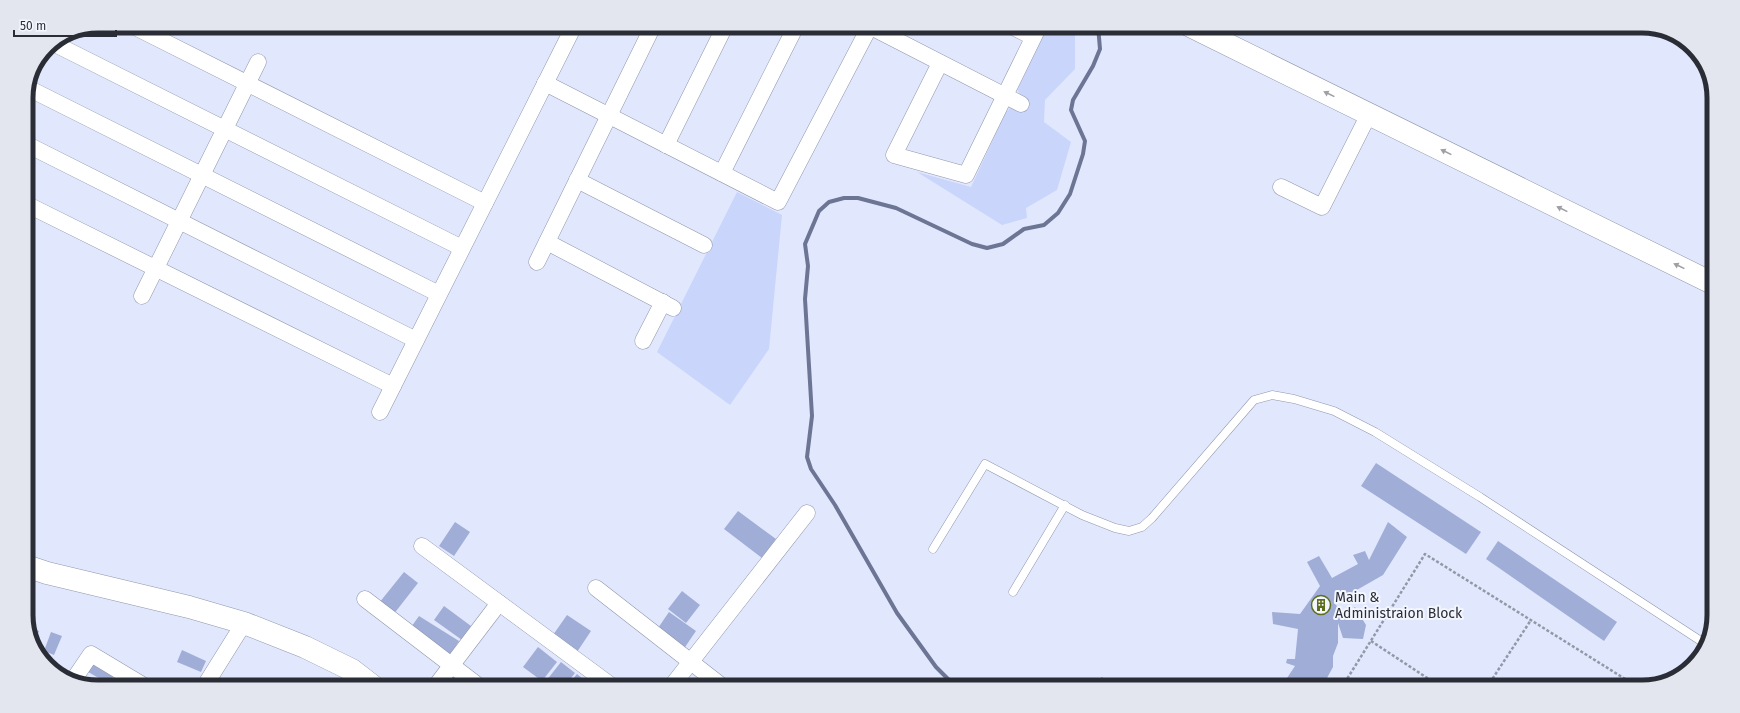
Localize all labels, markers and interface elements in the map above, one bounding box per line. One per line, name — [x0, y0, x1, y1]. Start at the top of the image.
scale bar — [14, 12, 116, 38]
text: 50 m — [20, 19, 46, 33]
one-way arrow — [1323, 91, 1335, 97]
one-way arrow — [1440, 149, 1451, 155]
one-way arrow — [1556, 206, 1568, 212]
one-way arrow — [1673, 263, 1685, 270]
place label: Main & Administraion Block — [1335, 589, 1463, 622]
building icon: Main & Administraion Block — [1310, 594, 1332, 616]

